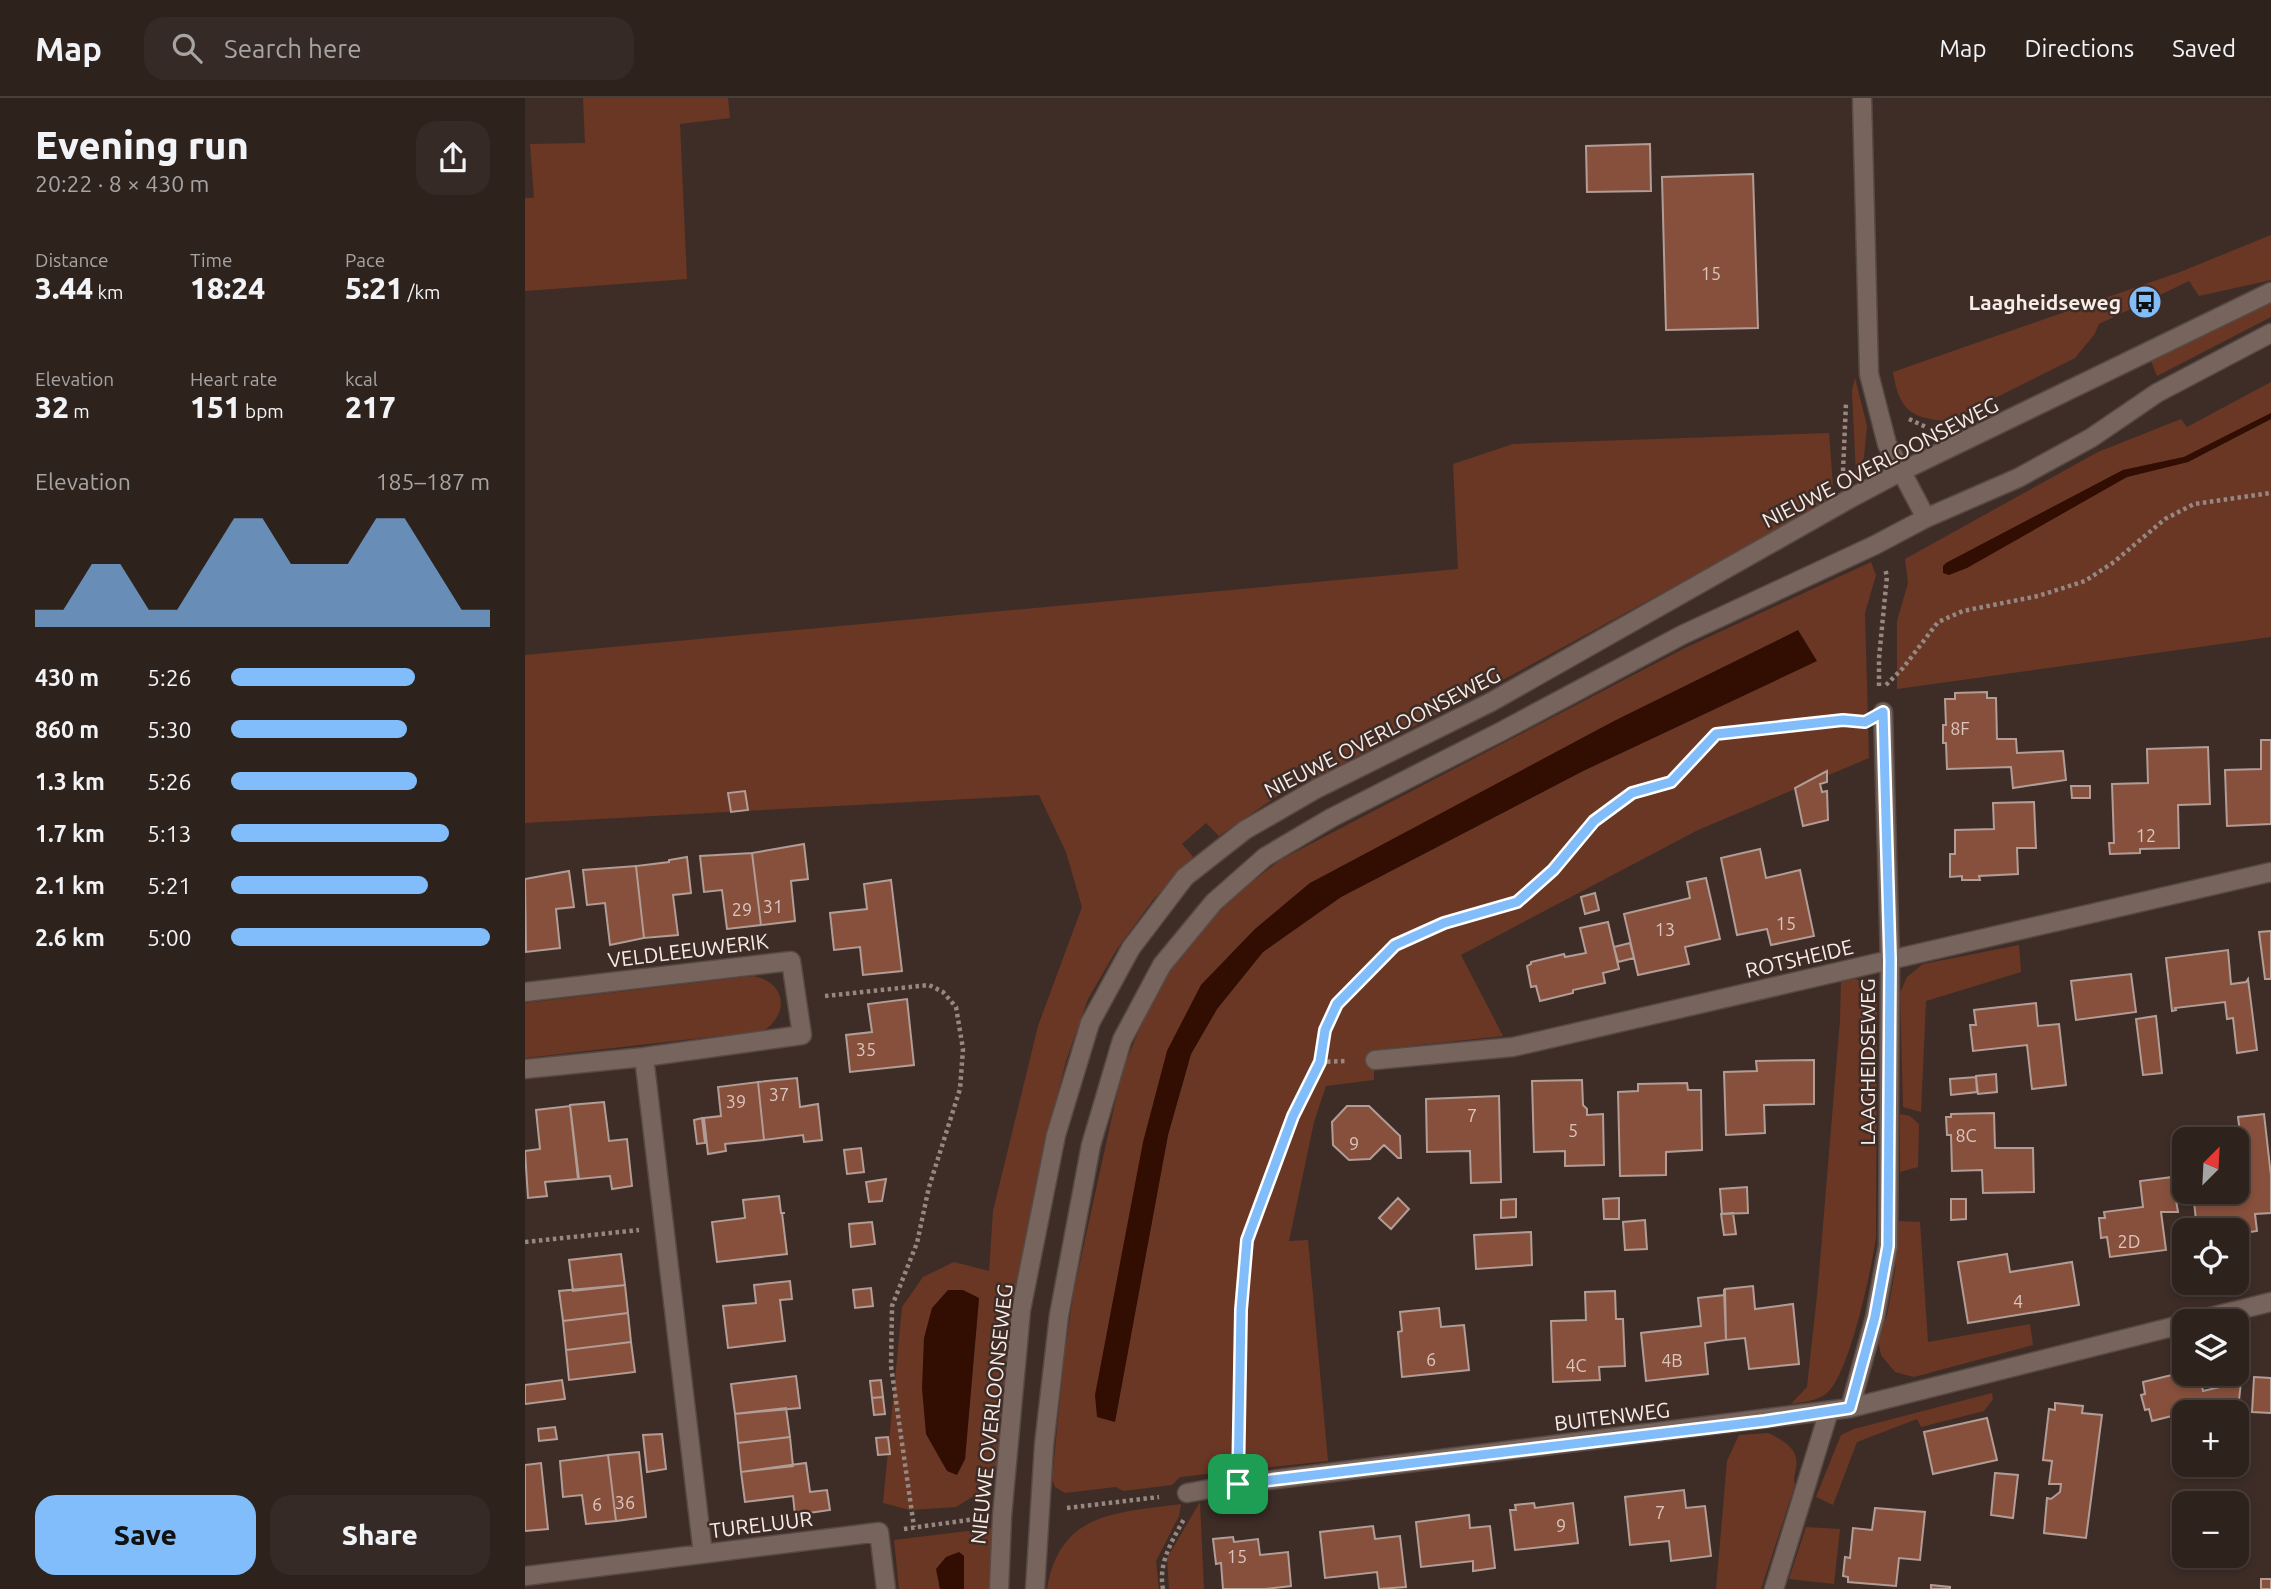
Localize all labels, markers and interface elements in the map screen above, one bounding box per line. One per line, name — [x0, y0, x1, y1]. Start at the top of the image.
search box — [144, 17, 634, 80]
icon: search — [168, 29, 206, 67]
text: Map — [35, 30, 102, 67]
text: Search here — [224, 34, 362, 63]
text: Map — [1939, 35, 1986, 62]
text: Directions — [2024, 35, 2134, 62]
text: Saved — [2172, 35, 2236, 62]
button: share — [416, 121, 490, 195]
text: Evening run — [35, 124, 249, 166]
text: 20:22 · 8 × 430 m — [35, 171, 209, 196]
text: Distance — [35, 249, 109, 271]
text: Time — [190, 249, 232, 271]
text: Pace — [345, 249, 385, 271]
house number: 15 — [1701, 263, 1721, 283]
text: 3.44 — [35, 271, 93, 305]
text: 18:24 — [190, 271, 265, 305]
text: 5:21 — [345, 271, 403, 305]
text: km — [93, 281, 123, 303]
text: /km — [403, 281, 441, 303]
bus stop icon: Laagheidseweg — [2126, 283, 2164, 321]
place label: Laagheidseweg — [1969, 290, 2121, 314]
text: Elevation — [35, 368, 114, 390]
text: Heart rate — [190, 368, 277, 390]
text: kcal — [345, 368, 378, 390]
text: 32 — [35, 390, 69, 424]
text: 151 — [190, 390, 241, 424]
text: 217 — [345, 390, 396, 424]
street label: NIEUWE OVERLOONSEWEG — [1758, 392, 2002, 532]
text: m — [69, 400, 90, 422]
text: bpm — [241, 400, 284, 422]
text: Elevation — [35, 469, 131, 494]
text: 185–187 m — [376, 469, 490, 494]
street label: NIEUWE OVERLOONSEWEG — [1260, 662, 1504, 802]
text: 430 m — [35, 665, 99, 690]
text: 5:26 — [147, 665, 192, 690]
text: 860 m — [35, 717, 99, 742]
text: 5:30 — [147, 717, 192, 742]
house number: 8F — [1950, 718, 1970, 738]
text: 1.3 km — [35, 769, 105, 794]
text: 5:26 — [147, 769, 192, 794]
text: 1.7 km — [35, 821, 105, 846]
text: 5:13 — [147, 821, 192, 846]
house number: 12 — [2136, 825, 2156, 845]
text: 2.1 km — [35, 873, 105, 898]
text: 5:21 — [147, 873, 192, 898]
house number: 31 — [763, 896, 783, 916]
house number: 29 — [732, 899, 752, 919]
house number: 15 — [1776, 913, 1796, 933]
house number: 13 — [1655, 919, 1675, 939]
text: 2.6 km — [35, 925, 105, 950]
text: 5:00 — [147, 925, 192, 950]
street label: VELDLEEUWERIK — [606, 928, 770, 972]
street label: ROTSHEIDE — [1743, 934, 1855, 982]
street label: LAAGHEIDSEWEG — [1855, 978, 1879, 1146]
house number: 35 — [856, 1039, 876, 1059]
house number: 37 — [769, 1084, 789, 1104]
house number: 39 — [726, 1091, 746, 1111]
house number: 7 — [1467, 1105, 1477, 1125]
house number: 5 — [1568, 1120, 1578, 1140]
house number: 8C — [1955, 1125, 1977, 1145]
north arrow — [2172, 1127, 2249, 1204]
map controls — [2172, 1127, 2249, 1568]
house number: 9 — [1349, 1133, 1359, 1153]
button: locate — [2172, 1218, 2249, 1295]
house number: 2D — [2118, 1231, 2140, 1251]
street label: NIEUWE OVERLOONSEWEG — [965, 1283, 1017, 1545]
house number: 4 — [2013, 1291, 2023, 1311]
button: layers — [2172, 1309, 2249, 1386]
house number: 6 — [1426, 1349, 1436, 1369]
house number: 4B — [1661, 1350, 1683, 1370]
house number: 4C — [1565, 1355, 1587, 1375]
street label: BUITENWEG — [1553, 1397, 1671, 1435]
button: + — [2172, 1400, 2249, 1477]
pin — [1208, 1454, 1268, 1514]
icon: arrive — [1219, 1465, 1257, 1503]
button: − — [2172, 1491, 2249, 1568]
house number: 36 — [615, 1492, 635, 1512]
house number: 6 — [592, 1494, 602, 1514]
button: Save — [35, 1495, 256, 1575]
button: Share — [270, 1495, 490, 1575]
house number: 7 — [1655, 1502, 1665, 1522]
street label: TURELUUR — [708, 1506, 814, 1542]
house number: 9 — [1556, 1515, 1566, 1535]
house number: 15 — [1227, 1546, 1247, 1566]

